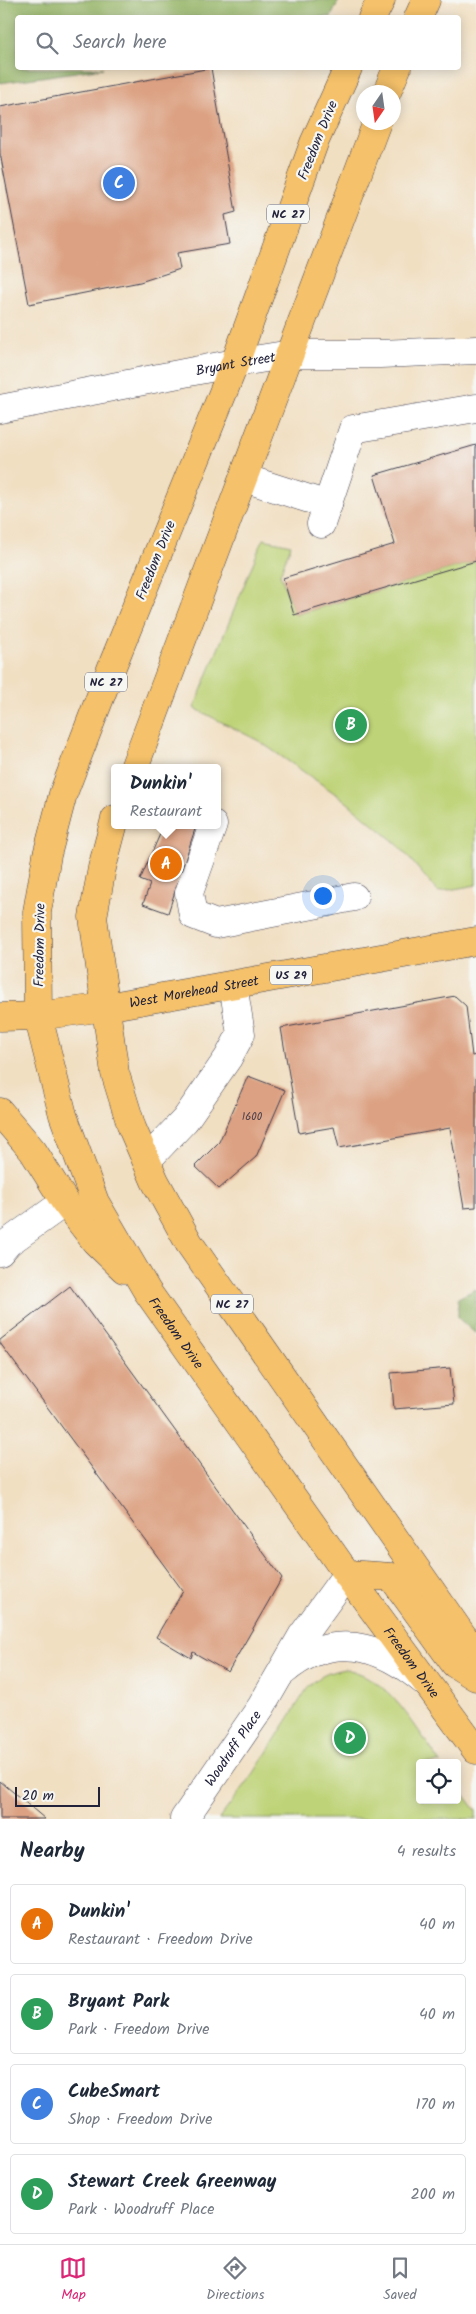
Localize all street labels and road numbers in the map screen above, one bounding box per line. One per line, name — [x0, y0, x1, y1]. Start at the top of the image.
street label: Freedom Drive — [292, 97, 344, 183]
road number: NC 27 — [267, 204, 309, 223]
street label: Bryant Street — [194, 347, 278, 382]
street label: Freedom Drive — [130, 517, 182, 603]
road number: NC 27 — [85, 672, 127, 692]
street label: Freedom Drive — [28, 902, 52, 987]
road number: US 29 — [270, 966, 312, 984]
street label: West Morehead Street — [128, 970, 261, 1015]
street label: Freedom Drive — [142, 1293, 209, 1374]
road number: NC 27 — [211, 1295, 253, 1314]
street label: Freedom Drive — [377, 1623, 445, 1704]
street label: Woodruff Place — [199, 1706, 268, 1791]

